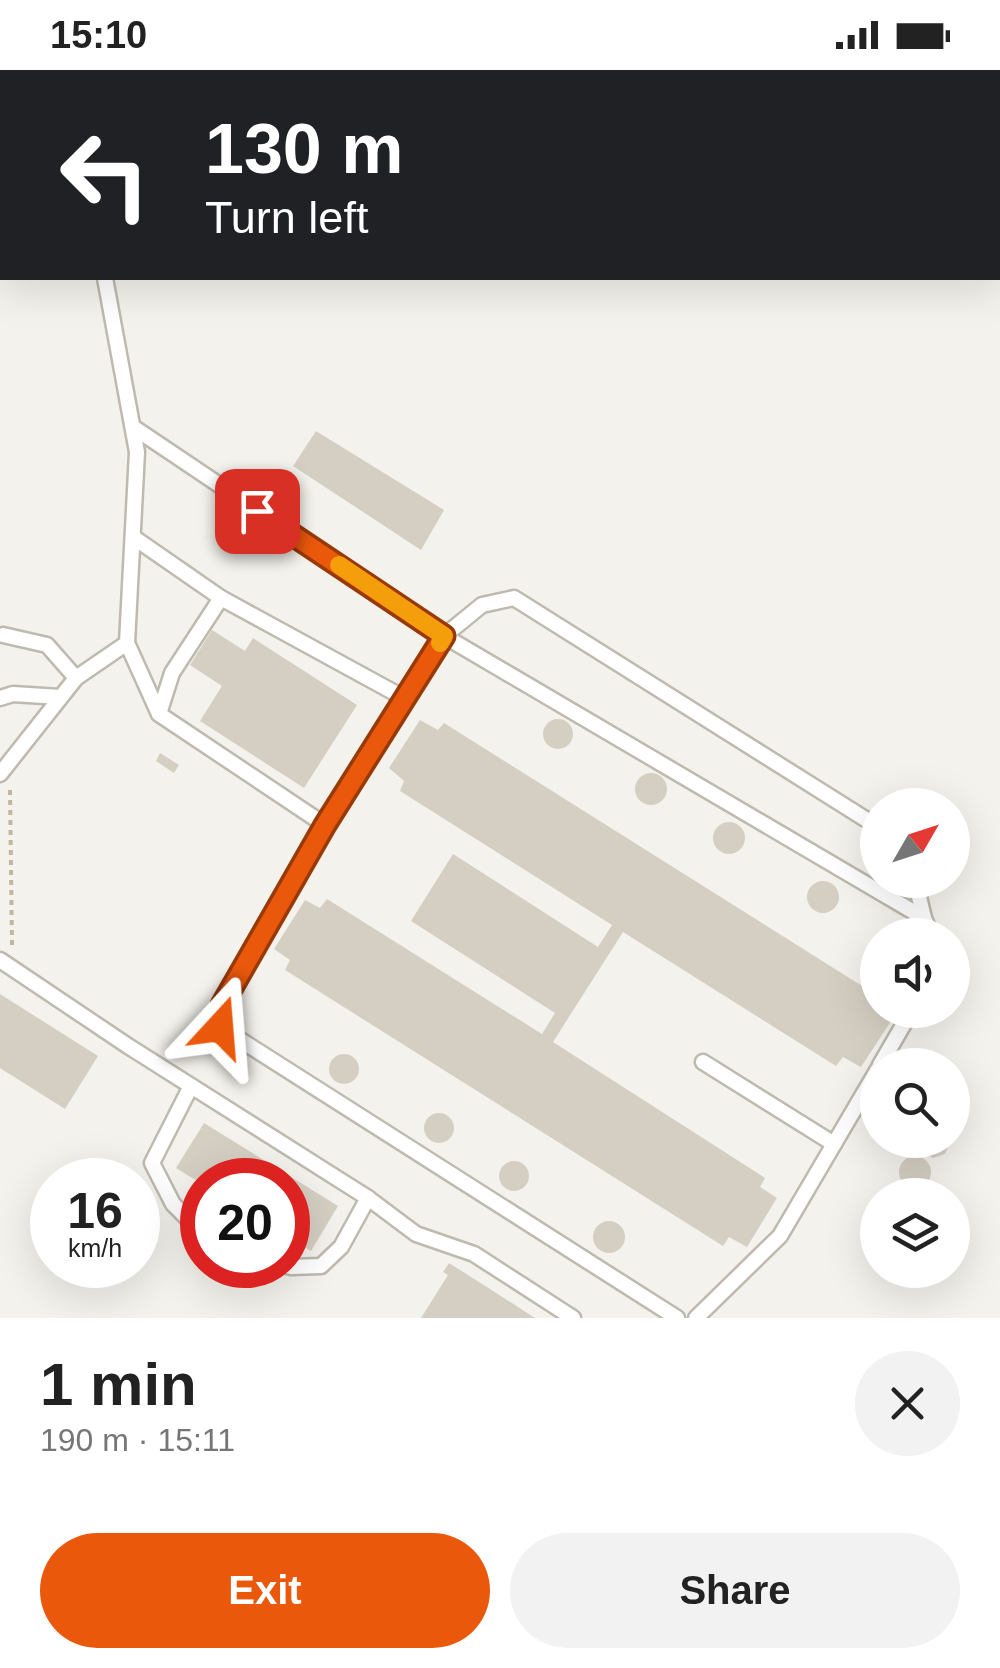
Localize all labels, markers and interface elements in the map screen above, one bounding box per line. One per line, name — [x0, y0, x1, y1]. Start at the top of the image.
text: 15:10 — [50, 14, 147, 56]
icon: left — [40, 110, 170, 240]
text: 130 m — [205, 110, 403, 188]
text: Turn left — [205, 192, 368, 243]
pin — [215, 469, 300, 554]
icon: arrive — [230, 484, 285, 539]
north arrow — [860, 788, 970, 898]
map controls — [860, 788, 970, 1288]
button: sound — [860, 918, 970, 1028]
position arrow — [168, 975, 272, 1079]
button: search — [860, 1048, 970, 1158]
speed limit sign: 20 — [180, 1158, 310, 1288]
button: layers — [860, 1178, 970, 1288]
text: 16 — [67, 1183, 123, 1239]
text: km/h — [68, 1234, 122, 1262]
text: 1 min — [40, 1351, 197, 1418]
button: close — [855, 1351, 960, 1456]
text: 190 m · 15:11 — [40, 1422, 235, 1458]
button: Exit — [40, 1533, 490, 1648]
button: Share — [510, 1533, 960, 1648]

